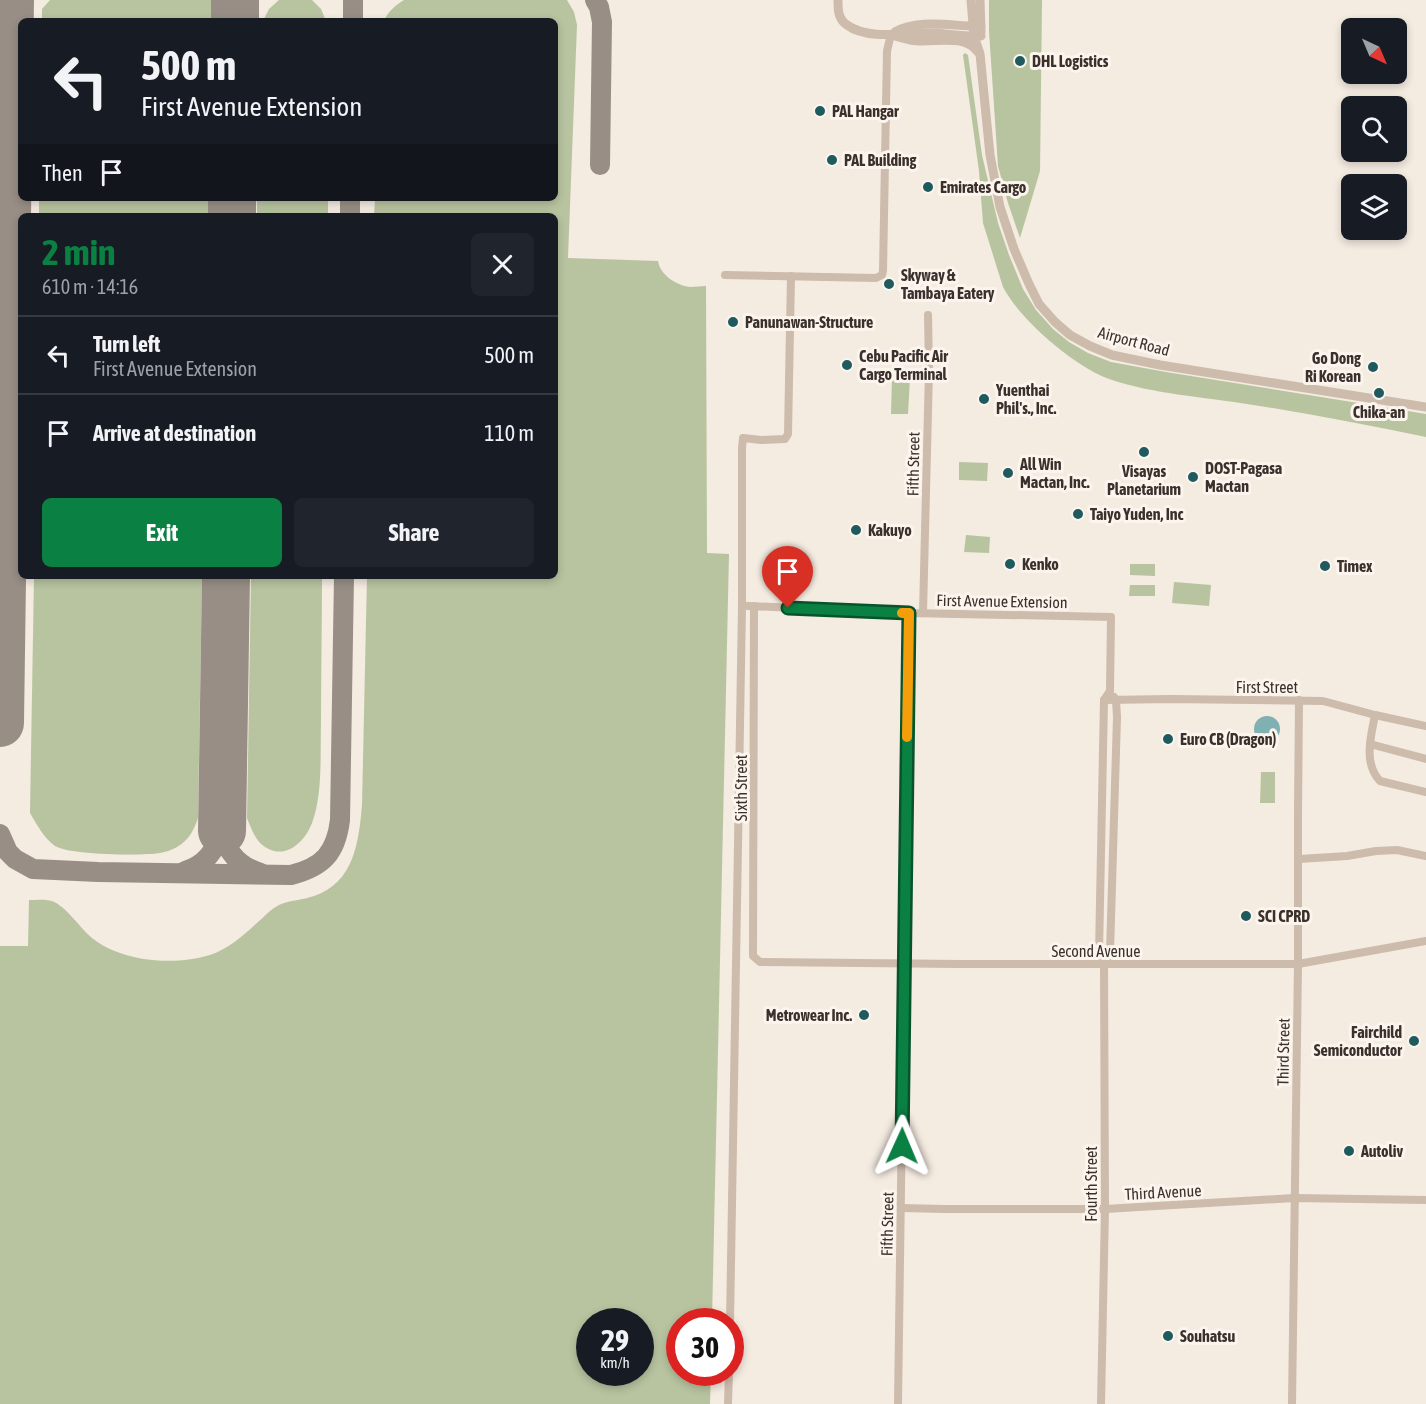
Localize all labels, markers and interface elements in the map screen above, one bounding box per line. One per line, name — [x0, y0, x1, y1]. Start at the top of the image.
north arrow — [1341, 18, 1407, 84]
map controls — [1341, 18, 1407, 240]
text: 500 m — [141, 41, 236, 89]
icon: left — [42, 42, 120, 120]
place label: DHL Logistics — [1032, 52, 1109, 70]
marker: DHL Logistics — [1013, 54, 1027, 68]
text: First Avenue Extension — [141, 91, 362, 122]
button: search — [1341, 96, 1407, 162]
place label: PAL Hangar — [832, 102, 899, 120]
marker: PAL Hangar — [813, 104, 827, 118]
place label: PAL Building — [844, 151, 917, 169]
marker: PAL Building — [825, 153, 839, 167]
icon: arrive — [95, 156, 128, 189]
text: Then — [42, 160, 83, 186]
button: layers — [1341, 174, 1407, 240]
place label: Emirates Cargo — [940, 178, 1027, 196]
marker: Emirates Cargo — [921, 180, 935, 194]
text: 2 min — [42, 231, 116, 273]
button: close — [471, 233, 534, 296]
place label: Skyway & Tambaya Eatery — [901, 266, 995, 302]
text: 610 m · 14:16 — [42, 275, 138, 298]
marker: Skyway & Tambaya Eatery — [882, 277, 896, 291]
place label: Panunawan-Structure — [745, 313, 873, 331]
marker: Panunawan-Structure — [726, 315, 740, 329]
street label: Airport Road — [1096, 323, 1172, 360]
text: Turn left — [93, 331, 160, 357]
icon: left — [42, 339, 75, 372]
text: 500 m — [484, 342, 534, 368]
place label: Cebu Pacific Air Cargo Terminal — [859, 347, 948, 383]
place label: Go Dong Ri Korean — [1305, 349, 1361, 385]
text: First Avenue Extension — [93, 357, 257, 380]
marker: Cebu Pacific Air Cargo Terminal — [840, 358, 854, 372]
marker: Go Dong Ri Korean — [1366, 360, 1380, 374]
place label: Yuenthai Phil's., Inc. — [995, 381, 1056, 417]
marker: Chika-an — [1372, 386, 1386, 400]
marker: Yuenthai Phil's., Inc. — [977, 392, 991, 406]
place label: Chika-an — [1353, 403, 1405, 421]
icon: arrive — [42, 417, 75, 450]
text: Arrive at destination — [93, 420, 256, 446]
text: 110 m — [484, 420, 534, 446]
street label: Fifth Street — [903, 431, 923, 496]
marker: Visayas Planetarium — [1137, 445, 1151, 459]
place label: All Win Mactan, Inc. — [1019, 455, 1090, 491]
place label: DOST-Pagasa Mactan — [1205, 459, 1282, 495]
place label: Visayas Planetarium — [1107, 462, 1181, 498]
marker: All Win Mactan, Inc. — [1001, 466, 1015, 480]
marker: DOST-Pagasa Mactan — [1186, 470, 1200, 484]
button: Exit — [42, 498, 282, 567]
button: Share — [294, 498, 534, 567]
place label: Taiyo Yuden, Inc — [1090, 505, 1184, 523]
marker: Taiyo Yuden, Inc — [1071, 507, 1085, 521]
place label: Kakuyo — [868, 521, 912, 539]
marker: Kakuyo — [849, 523, 863, 537]
pin — [762, 546, 813, 608]
icon: arrive — [771, 555, 804, 588]
place label: Kenko — [1022, 555, 1059, 573]
marker: Kenko — [1003, 557, 1017, 571]
place label: Timex — [1337, 557, 1373, 575]
marker: Timex — [1318, 559, 1332, 573]
street label: First Avenue Extension — [936, 591, 1068, 611]
street label: First Street — [1236, 678, 1299, 696]
place label: Euro CB (Dragon) — [1180, 730, 1276, 748]
marker: Euro CB (Dragon) — [1161, 732, 1175, 746]
street label: Sixth Street — [732, 754, 750, 821]
place label: SCI CPRD — [1258, 907, 1310, 925]
marker: SCI CPRD — [1239, 909, 1253, 923]
street label: Second Avenue — [1051, 942, 1141, 960]
place label: Metrowear Inc. — [766, 1006, 852, 1024]
marker: Metrowear Inc. — [857, 1008, 871, 1022]
street label: Third Street — [1273, 1018, 1293, 1086]
place label: Fairchild Semiconductor — [1314, 1023, 1402, 1059]
marker: Fairchild Semiconductor — [1407, 1034, 1421, 1048]
position arrow — [870, 1114, 934, 1178]
place label: Autoliv — [1360, 1142, 1403, 1160]
marker: Autoliv — [1342, 1144, 1356, 1158]
street label: Fourth Street — [1082, 1146, 1100, 1222]
street label: Third Avenue — [1124, 1181, 1202, 1203]
street label: Fifth Street — [877, 1191, 897, 1256]
speed limit sign: 30 — [666, 1308, 744, 1386]
text: 29 — [601, 1323, 629, 1357]
place label: Souhatsu — [1180, 1327, 1235, 1345]
marker: Souhatsu — [1161, 1329, 1175, 1343]
text: km/h — [600, 1354, 630, 1371]

